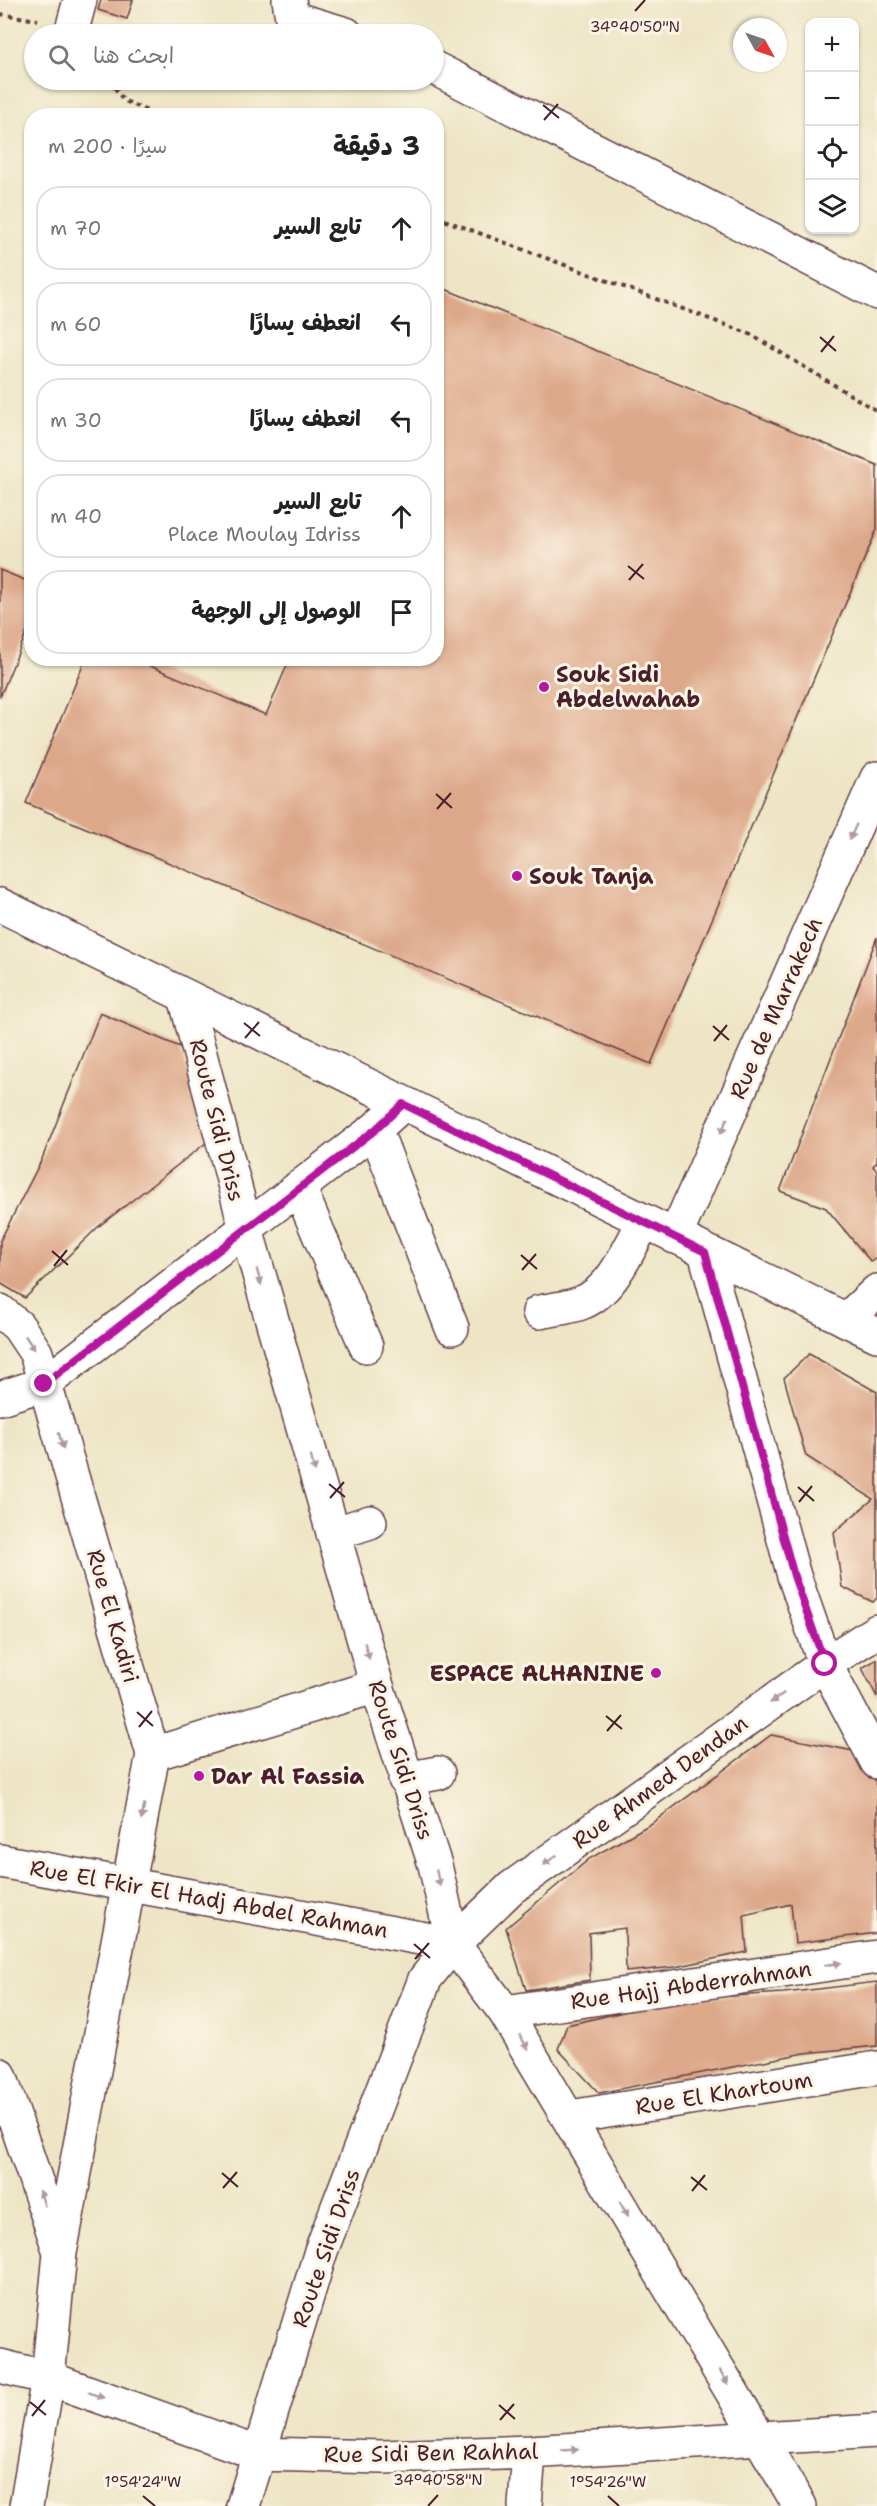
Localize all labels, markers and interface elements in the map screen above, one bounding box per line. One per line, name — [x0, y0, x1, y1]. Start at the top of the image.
text: 34°40'50"N — [590, 17, 680, 37]
north arrow — [733, 18, 787, 72]
map controls — [805, 18, 859, 234]
button: + — [805, 18, 859, 72]
search box — [24, 24, 444, 90]
icon: search — [45, 41, 78, 74]
text: ابحث هنا — [93, 41, 174, 70]
button: − — [805, 72, 859, 126]
button: locate — [805, 126, 859, 180]
text: 3 دقيقة — [333, 128, 420, 163]
text: سيرًا · 200 m — [48, 133, 167, 159]
button: layers — [805, 180, 859, 234]
text: تابع السير — [275, 212, 361, 241]
icon: ahead — [385, 212, 418, 245]
text: 70 m — [50, 215, 102, 241]
text: انعطف يسارًا — [249, 308, 361, 337]
icon: left — [385, 308, 418, 341]
text: 60 m — [50, 311, 102, 337]
text: انعطف يسارًا — [249, 404, 361, 433]
icon: left — [385, 404, 418, 437]
text: 30 m — [50, 407, 102, 433]
text: تابع السير — [275, 487, 361, 516]
icon: ahead — [385, 500, 418, 533]
text: 40 m — [50, 503, 102, 529]
text: Place Moulay Idriss — [168, 521, 361, 547]
text: الوصول إلى الوجهة — [191, 596, 361, 625]
icon: arrive — [385, 596, 418, 629]
place label: Souk Sidi Abdelwahab — [556, 660, 700, 714]
marker: Souk Sidi Abdelwahab — [537, 680, 551, 694]
one-way arrow — [849, 823, 858, 840]
place label: Souk Tanja — [529, 862, 654, 891]
marker: Souk Tanja — [510, 869, 524, 883]
street label: Rue de Marrakech — [723, 912, 829, 1104]
street label: Route Sidi Driss — [183, 1036, 251, 1204]
one-way arrow — [719, 1117, 729, 1135]
one-way arrow — [255, 1268, 264, 1286]
one-way arrow — [24, 1335, 35, 1351]
route end — [30, 1370, 56, 1396]
one-way arrow — [57, 1432, 66, 1450]
one-way arrow — [309, 1455, 318, 1473]
street label: Rue El Kadiri — [80, 1546, 146, 1686]
one-way arrow — [363, 1642, 372, 1660]
route start — [811, 1650, 837, 1676]
place label: ESPACE ALHANINE — [430, 1659, 644, 1688]
marker: ESPACE ALHANINE — [649, 1666, 663, 1680]
street label: Route Sidi Driss — [362, 1676, 440, 1844]
one-way arrow — [770, 1692, 786, 1704]
street label: Rue Ahmed Dendan — [566, 1708, 754, 1856]
place label: Dar Al Fassia — [211, 1762, 364, 1791]
marker: Dar Al Fassia — [192, 1769, 206, 1783]
one-way arrow — [139, 1803, 148, 1822]
street label: Rue El Fkir El Hadj Abdel Rahman — [28, 1853, 390, 1945]
one-way arrow — [543, 1854, 559, 1866]
one-way arrow — [433, 1868, 443, 1887]
street label: Rue Hajj Abderrahman — [569, 1954, 813, 2016]
one-way arrow — [824, 1959, 843, 1968]
one-way arrow — [518, 2034, 529, 2050]
street label: Rue El Khartoum — [633, 2065, 815, 2121]
street label: Route Sidi Driss — [285, 2165, 367, 2331]
one-way arrow — [36, 2189, 46, 2207]
one-way arrow — [619, 2201, 630, 2217]
one-way arrow — [718, 2369, 729, 2385]
one-way arrow — [87, 2391, 105, 2401]
street label: Rue Sidi Ben Rahhal — [323, 2437, 539, 2469]
one-way arrow — [560, 2445, 579, 2454]
text: 34°40'58"N — [393, 2470, 483, 2490]
text: 1°54'24"W — [104, 2472, 182, 2492]
text: 1°54'26"W — [570, 2472, 646, 2492]

